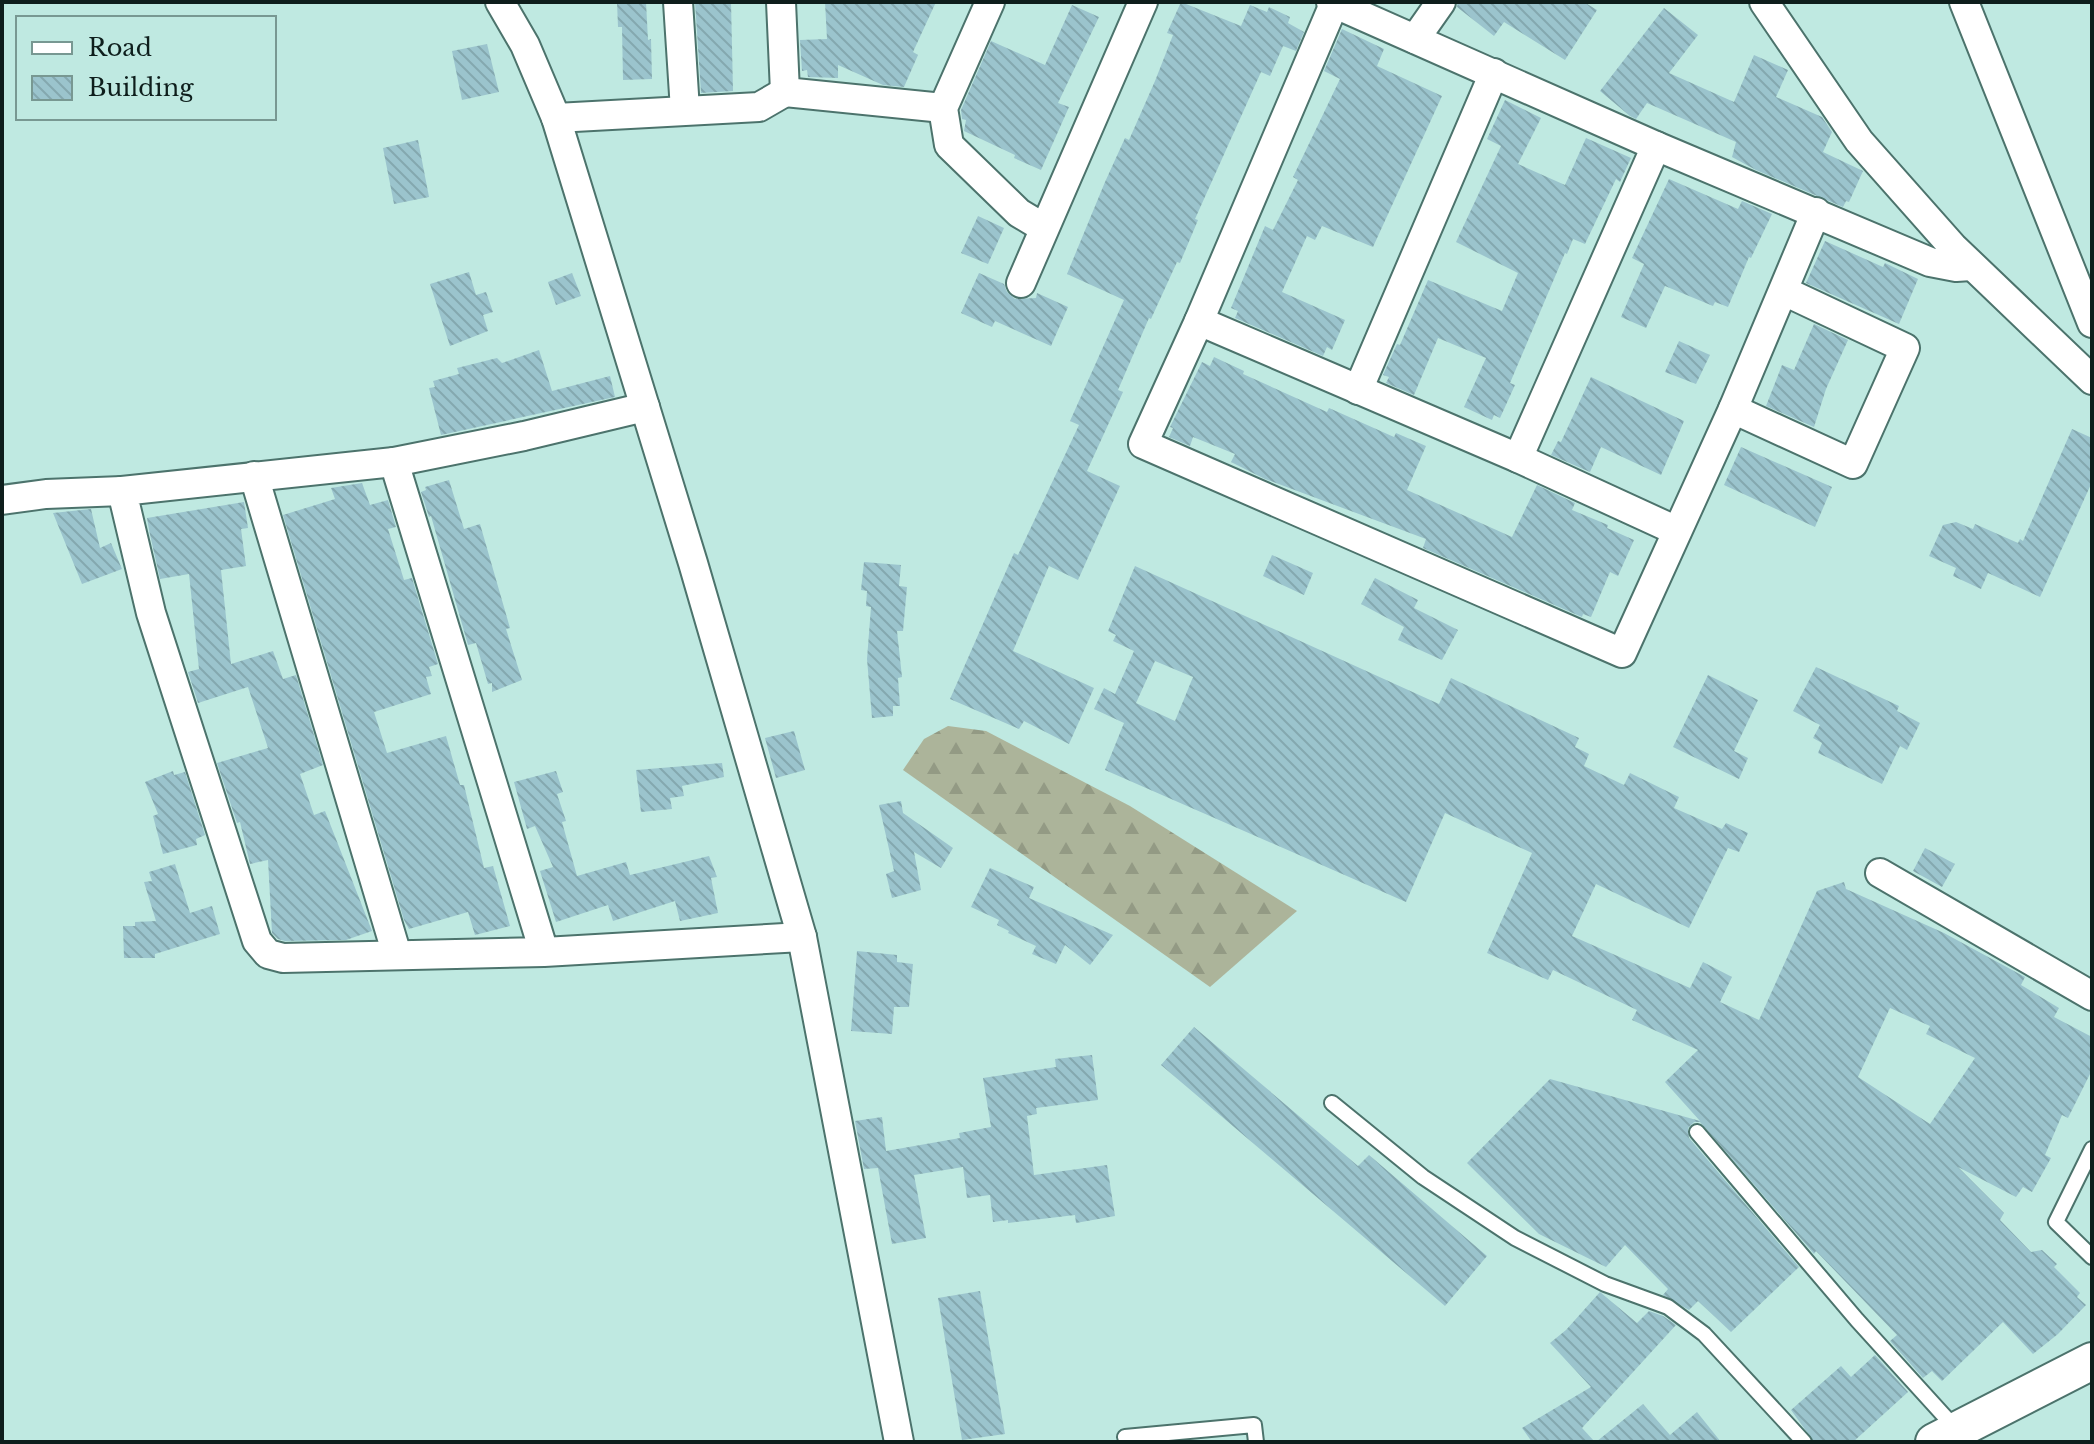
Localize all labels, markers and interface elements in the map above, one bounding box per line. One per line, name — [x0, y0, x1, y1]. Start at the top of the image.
legend — [16, 16, 276, 120]
text: Road — [88, 33, 152, 62]
text: Building — [88, 73, 194, 102]

